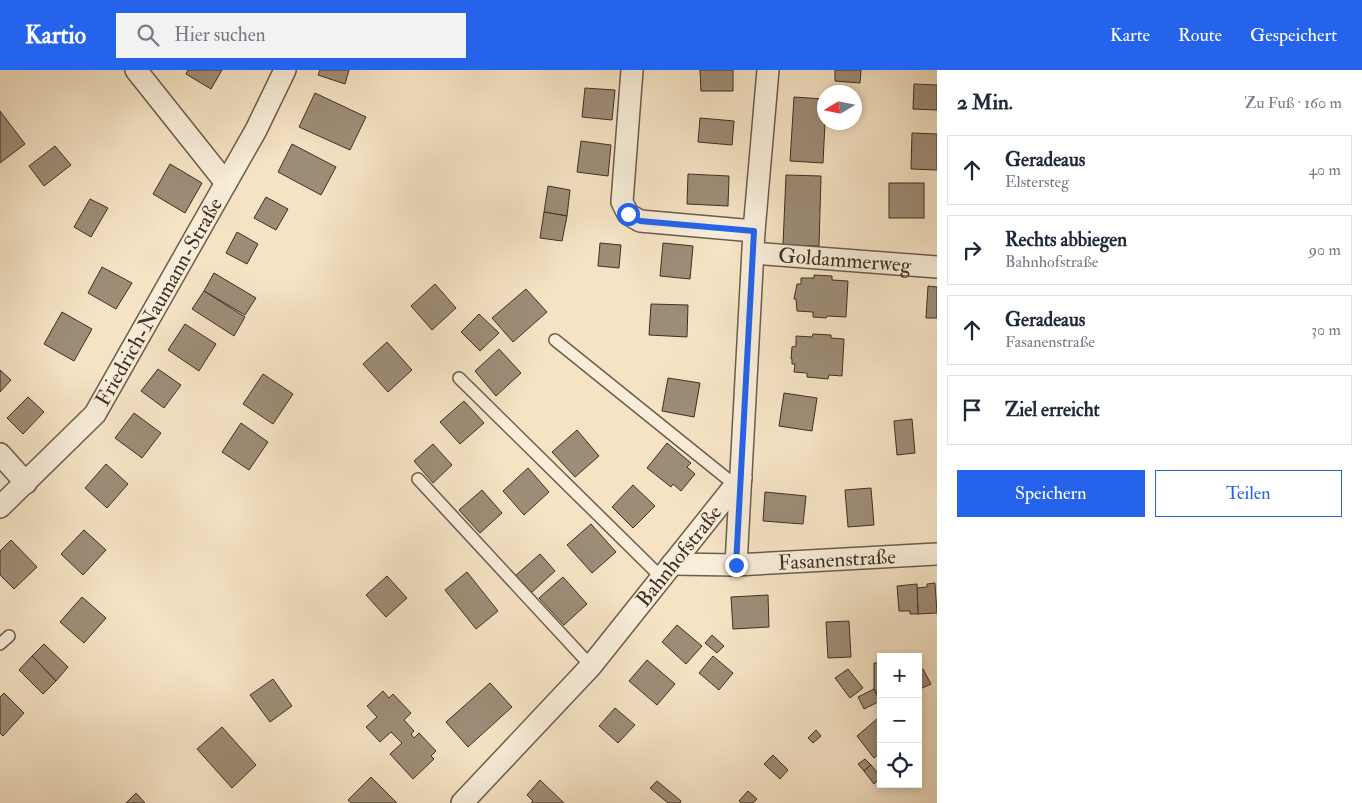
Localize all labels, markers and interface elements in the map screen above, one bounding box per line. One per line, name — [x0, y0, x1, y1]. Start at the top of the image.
search box — [116, 13, 466, 58]
text: Kartio — [25, 20, 86, 51]
icon: search — [134, 21, 162, 49]
text: Hier suchen — [174, 23, 265, 47]
text: Karte — [1110, 24, 1150, 47]
text: Route — [1178, 24, 1222, 47]
text: Gespeichert — [1250, 24, 1337, 47]
north arrow — [817, 85, 862, 130]
text: 2 Min. — [957, 89, 1013, 116]
text: Zu Fuß · 160 m — [1244, 93, 1342, 113]
text: Geradeaus — [1005, 148, 1085, 172]
icon: ahead — [958, 156, 986, 184]
text: 40 m — [1308, 160, 1341, 180]
text: Elstersteg — [1005, 172, 1069, 192]
street label: Friedrich-Naumann-Straße — [89, 193, 228, 411]
route start — [617, 203, 640, 226]
text: Rechts abbiegen — [1005, 228, 1127, 252]
icon: right — [958, 236, 986, 264]
text: 90 m — [1309, 240, 1341, 260]
street label: Goldammerweg — [777, 241, 913, 279]
text: Bahnhofstraße — [1005, 252, 1099, 272]
text: Geradeaus — [1005, 308, 1085, 332]
icon: ahead — [958, 316, 986, 344]
text: 30 m — [1311, 320, 1341, 340]
text: Fasanenstraße — [1005, 332, 1095, 352]
icon: arrive — [958, 396, 986, 424]
text: Ziel erreicht — [1005, 398, 1100, 422]
button: Speichern — [957, 470, 1145, 517]
button: Teilen — [1155, 470, 1342, 517]
street label: Bahnhofstraße — [630, 499, 728, 612]
street label: Fasanenstraße — [777, 543, 897, 576]
route end — [725, 554, 748, 577]
map controls — [877, 653, 922, 788]
button: + — [877, 653, 922, 698]
button: − — [877, 698, 922, 743]
button: locate — [877, 743, 922, 788]

